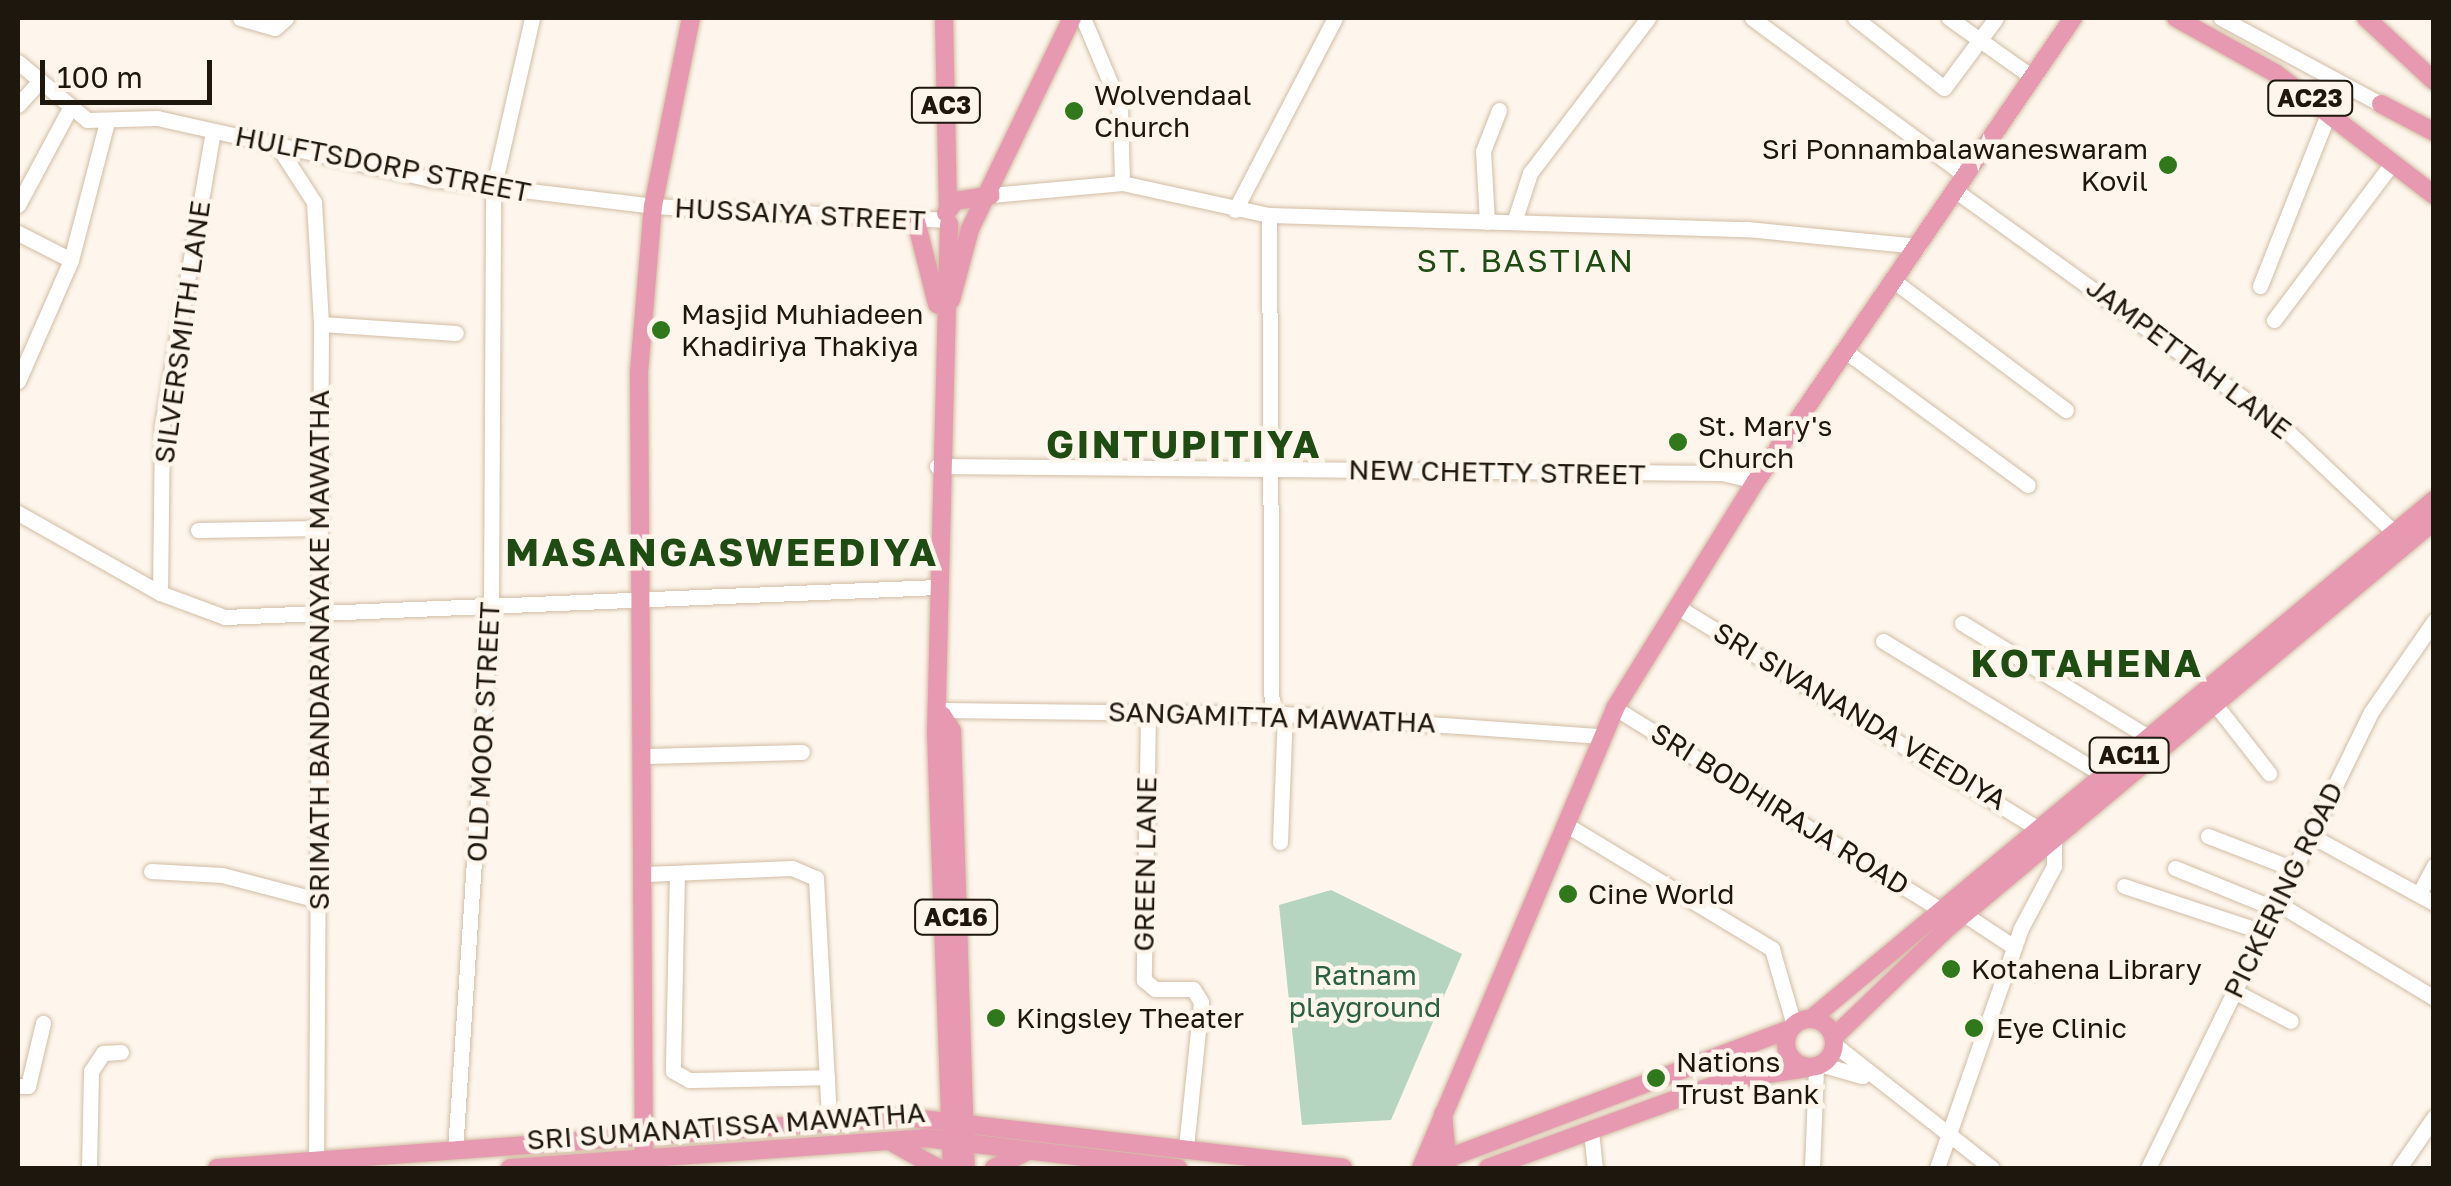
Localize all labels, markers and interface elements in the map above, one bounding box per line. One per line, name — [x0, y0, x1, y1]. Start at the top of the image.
scale bar — [45, 40, 218, 102]
text: 100 m — [57, 59, 143, 95]
place label: Wolvendaal Church — [1094, 78, 1251, 144]
road number: AC23 — [2265, 78, 2355, 118]
road number: AC3 — [908, 85, 984, 125]
marker: Wolvendaal Church — [1063, 100, 1085, 122]
street label: HULFTSDORP STREET — [232, 119, 534, 209]
place label: Sri Ponnambalawaneswaram Kovil — [1762, 132, 2148, 198]
marker: Sri Ponnambalawaneswaram Kovil — [2157, 154, 2179, 176]
street label: HUSSAIYA STREET — [674, 191, 926, 237]
street label: SILVERSMITH LANE — [147, 198, 217, 466]
district label: ST. BASTIAN — [1417, 241, 1635, 279]
street label: JAMPETTAH LANE — [2080, 270, 2298, 446]
place label: Masjid Muhiadeen Khadiriya Thakiya — [681, 297, 923, 363]
marker: Masjid Muhiadeen Khadiriya Thakiya — [650, 319, 672, 341]
street label: SRIMATH BANDARANAYAKE MAWATHA — [302, 390, 336, 910]
place label: St. Mary's Church — [1698, 409, 1832, 475]
district label: GINTUPITIYA — [1046, 421, 1322, 467]
marker: St. Mary's Church — [1667, 431, 1689, 453]
street label: NEW CHETTY STREET — [1348, 453, 1646, 491]
district label: MASANGASWEEDIYA — [505, 529, 939, 575]
street label: OLD MOOR STREET — [459, 601, 507, 863]
street label: SRI SIVANANDA VEEDIYA — [1707, 615, 2013, 817]
district label: KOTAHENA — [1970, 640, 2204, 686]
street label: SANGAMITTA MAWATHA — [1107, 694, 1437, 740]
street label: SRI BODHIRAJA ROAD — [1645, 716, 1915, 902]
road number: AC11 — [2086, 735, 2172, 775]
street label: GREEN LANE — [1127, 776, 1163, 952]
street label: PICKERING ROAD — [2216, 777, 2350, 1003]
place label: Cine World — [1588, 877, 1734, 911]
marker: Cine World — [1557, 883, 1579, 905]
road number: AC16 — [914, 897, 998, 937]
place label: Kotahena Library — [1971, 952, 2202, 986]
park label: Ratnam playground — [1289, 958, 1441, 1024]
marker: Kotahena Library — [1940, 958, 1962, 980]
place label: Kingsley Theater — [1016, 1001, 1244, 1035]
marker: Kingsley Theater — [985, 1007, 1007, 1029]
place label: Eye Clinic — [1996, 1011, 2127, 1045]
marker: Eye Clinic — [1961, 1015, 1987, 1041]
place label: Nations Trust Bank — [1676, 1045, 1819, 1111]
marker: Nations Trust Bank — [1645, 1067, 1667, 1089]
street label: SRI SUMANATISSA MAWATHA — [526, 1095, 926, 1157]

